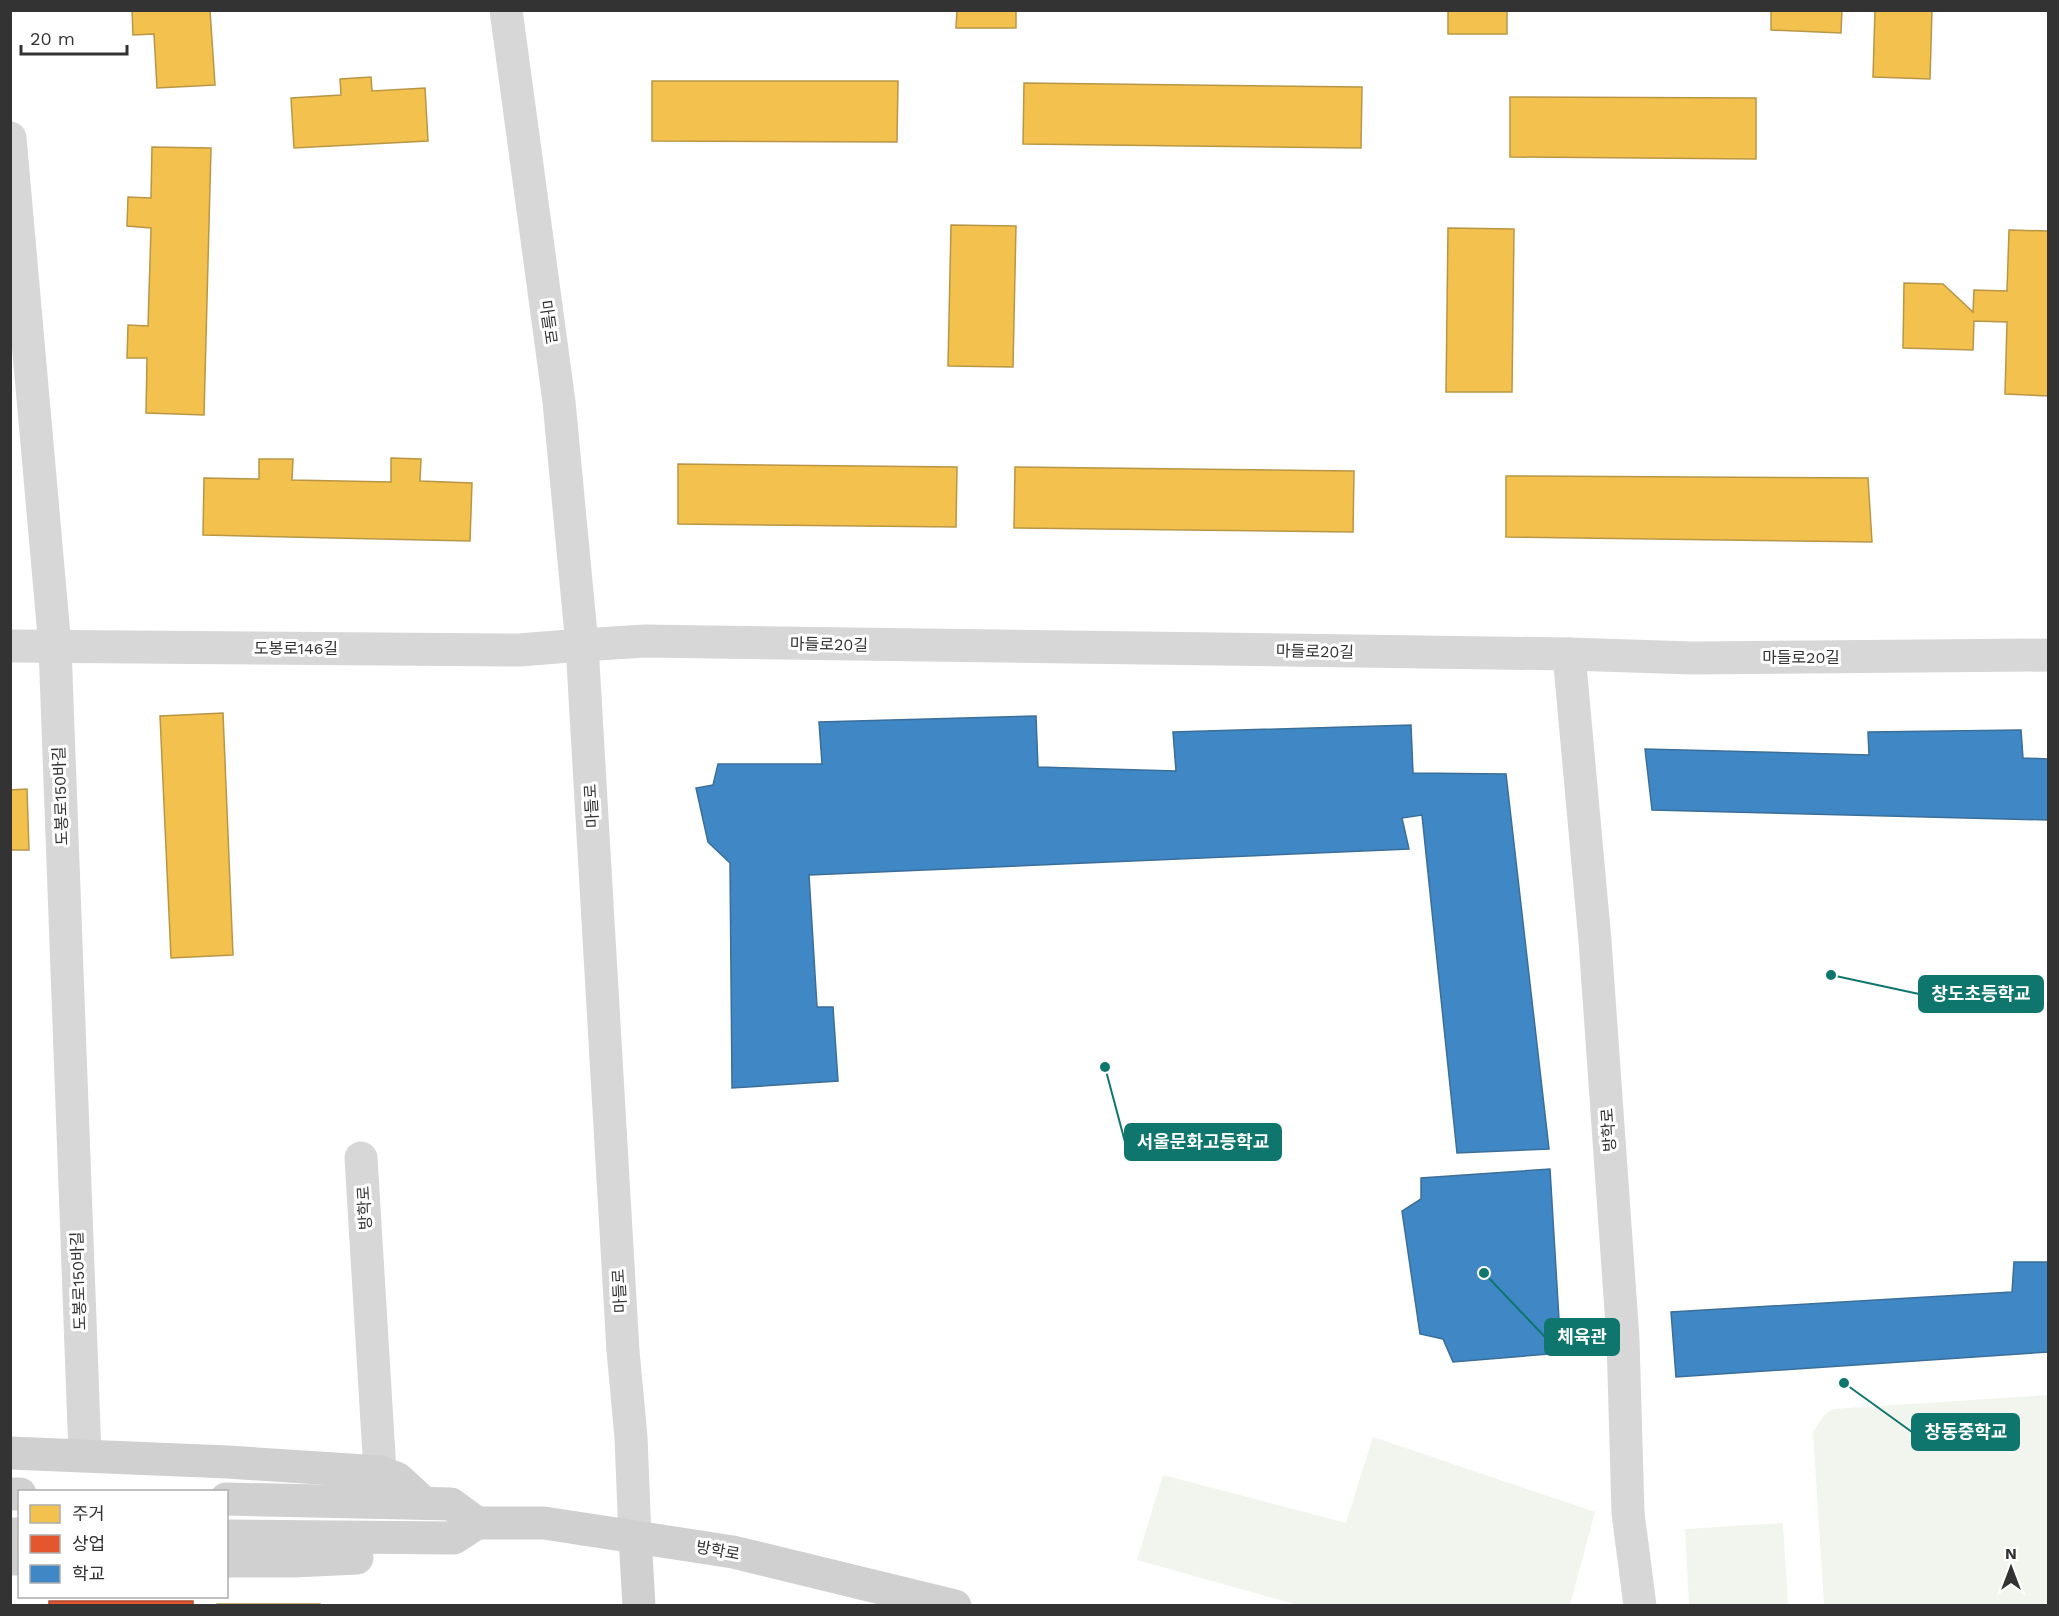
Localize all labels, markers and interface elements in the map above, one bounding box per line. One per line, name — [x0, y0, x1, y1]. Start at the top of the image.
scale bar — [21, 18, 128, 56]
text: 20 m — [30, 28, 75, 49]
street label: 마들로 — [536, 299, 561, 346]
street label: 마들로20길 — [790, 634, 868, 655]
street label: 도봉로146길 — [254, 639, 338, 658]
street label: 마들로20길 — [1276, 641, 1354, 662]
street label: 마들로20길 — [1762, 648, 1840, 667]
street label: 도봉로150바길 — [49, 746, 72, 846]
street label: 마들로 — [581, 783, 602, 829]
callout: 창도초등학교 — [1919, 976, 2043, 1012]
text: 창도초등학교 — [1931, 983, 2031, 1004]
street label: 방학로 — [1597, 1107, 1620, 1153]
callout: 서울문화고등학교 — [1125, 1124, 1281, 1160]
text: 서울문화고등학교 — [1137, 1131, 1269, 1152]
street label: 방학로 — [354, 1185, 375, 1231]
street label: 도봉로150바길 — [67, 1231, 90, 1331]
street label: 마들로 — [609, 1268, 630, 1314]
callout: 체육관 — [1545, 1319, 1619, 1355]
text: 체육관 — [1557, 1326, 1607, 1347]
callout: 창동중학교 — [1912, 1414, 2019, 1450]
text: 창동중학교 — [1925, 1421, 2007, 1442]
legend — [18, 1490, 228, 1598]
text: 주거 — [72, 1503, 105, 1524]
text: 상업 — [72, 1533, 105, 1554]
street label: 방학로 — [695, 1537, 742, 1564]
north arrow — [1981, 1538, 2041, 1598]
text: N — [2005, 1544, 2017, 1563]
text: 학교 — [72, 1563, 105, 1584]

